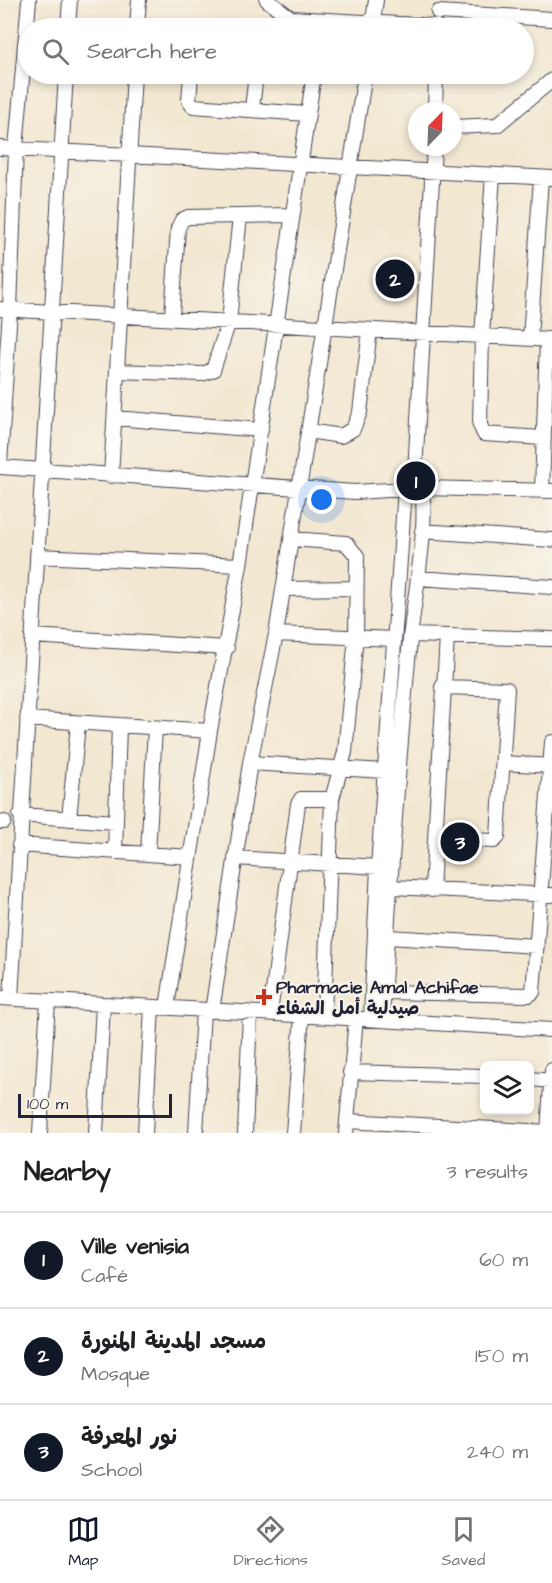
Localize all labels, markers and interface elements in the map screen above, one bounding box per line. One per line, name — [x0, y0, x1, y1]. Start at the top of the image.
search box — [18, 18, 534, 84]
icon: search — [39, 35, 72, 68]
text: Search here — [87, 36, 217, 67]
north arrow — [408, 102, 462, 156]
pin: 2 — [376, 256, 414, 302]
pin: 1 — [396, 458, 436, 504]
your location — [307, 485, 336, 514]
pin: 3 — [440, 820, 480, 864]
place label: Pharmacie Amal Achifae صيدلية أمل الشفاء — [276, 975, 479, 1021]
marker: Pharmacie Amal Achifae صيدلية أمل الشفاء — [257, 990, 271, 1004]
map controls — [480, 1061, 534, 1115]
button: layers — [480, 1061, 534, 1115]
scale bar — [18, 1091, 172, 1118]
text: 100 m — [27, 1093, 68, 1115]
text: Nearby — [24, 1154, 111, 1190]
text: 3 results — [446, 1158, 528, 1186]
text: Ville venisia — [81, 1231, 189, 1262]
text: 1 — [42, 1246, 45, 1274]
text: 60 m — [479, 1246, 528, 1274]
text: Café — [81, 1262, 128, 1290]
text: مسجد المدينة المنورة — [81, 1326, 266, 1357]
text: 2 — [38, 1342, 49, 1370]
text: 150 m — [475, 1342, 528, 1370]
text: Mosque — [81, 1360, 150, 1388]
text: نور المعرفة — [81, 1422, 177, 1453]
text: 3 — [38, 1438, 49, 1466]
text: 240 m — [467, 1438, 528, 1466]
text: School — [81, 1456, 142, 1484]
tab: Map — [67, 1513, 100, 1571]
tab: Directions — [234, 1513, 308, 1571]
tab: Saved — [442, 1513, 485, 1571]

